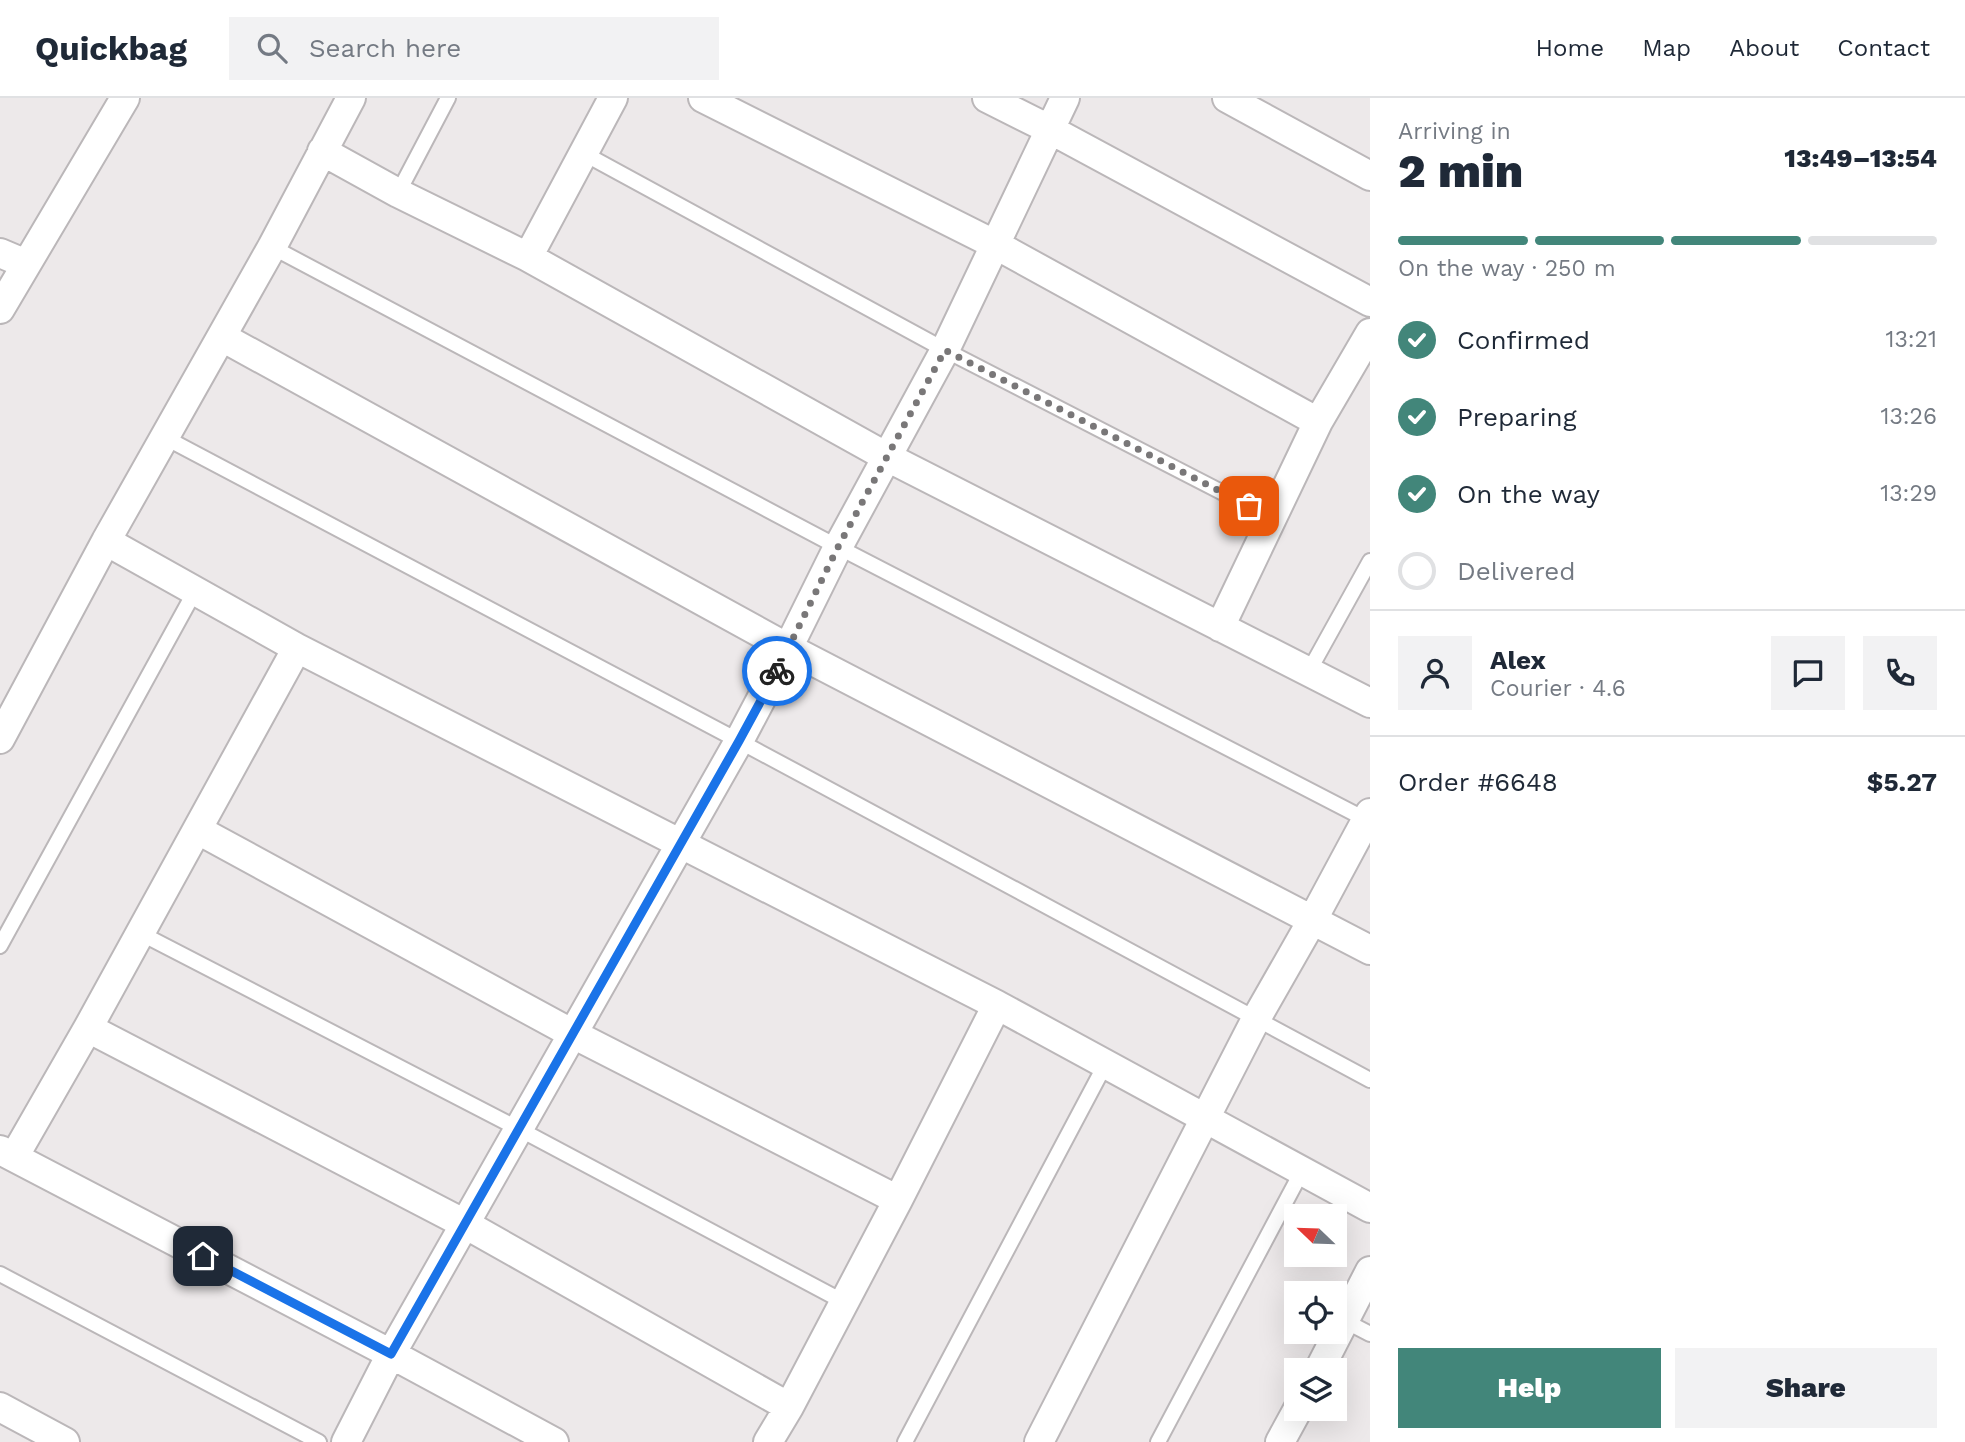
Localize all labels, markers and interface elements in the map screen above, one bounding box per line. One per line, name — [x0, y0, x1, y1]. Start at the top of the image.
search box — [229, 17, 719, 80]
text: Quickbag — [35, 29, 187, 68]
icon: search — [253, 29, 291, 67]
text: Search here — [309, 33, 461, 63]
text: Home — [1536, 34, 1604, 62]
text: Map — [1642, 34, 1691, 62]
text: About — [1729, 34, 1799, 62]
text: Contact — [1837, 34, 1930, 62]
text: Arriving in — [1398, 118, 1511, 145]
text: 13:49–13:54 — [1784, 143, 1937, 173]
text: 2 min — [1398, 144, 1523, 198]
text: On the way · 250 m — [1398, 255, 1616, 282]
icon: check — [1398, 321, 1436, 359]
text: Confirmed — [1457, 325, 1590, 355]
text: 13:21 — [1885, 326, 1937, 353]
icon: check — [1398, 398, 1436, 436]
text: Preparing — [1457, 402, 1577, 432]
text: 13:26 — [1880, 403, 1937, 430]
icon: check — [1398, 475, 1436, 513]
pin — [1219, 476, 1279, 536]
text: On the way — [1457, 479, 1600, 509]
text: 13:29 — [1880, 480, 1937, 507]
icon: bag — [1230, 487, 1268, 525]
text: Delivered — [1457, 556, 1576, 586]
courier — [742, 636, 812, 706]
button: person — [1398, 636, 1472, 710]
button: chat — [1771, 636, 1845, 710]
button: phone — [1863, 636, 1937, 710]
text: Alex — [1490, 645, 1546, 675]
icon: bike — [758, 652, 796, 690]
text: Courier · 4.6 — [1490, 675, 1626, 702]
text: Order #6648 — [1398, 767, 1558, 797]
text: $5.27 — [1867, 767, 1937, 797]
north arrow — [1284, 1204, 1348, 1267]
map controls — [1284, 1204, 1347, 1421]
pin — [173, 1226, 233, 1286]
icon: home — [184, 1237, 222, 1275]
button: locate — [1284, 1281, 1347, 1344]
button: Help — [1398, 1348, 1661, 1428]
button: Share — [1675, 1348, 1937, 1428]
button: layers — [1284, 1358, 1347, 1421]

